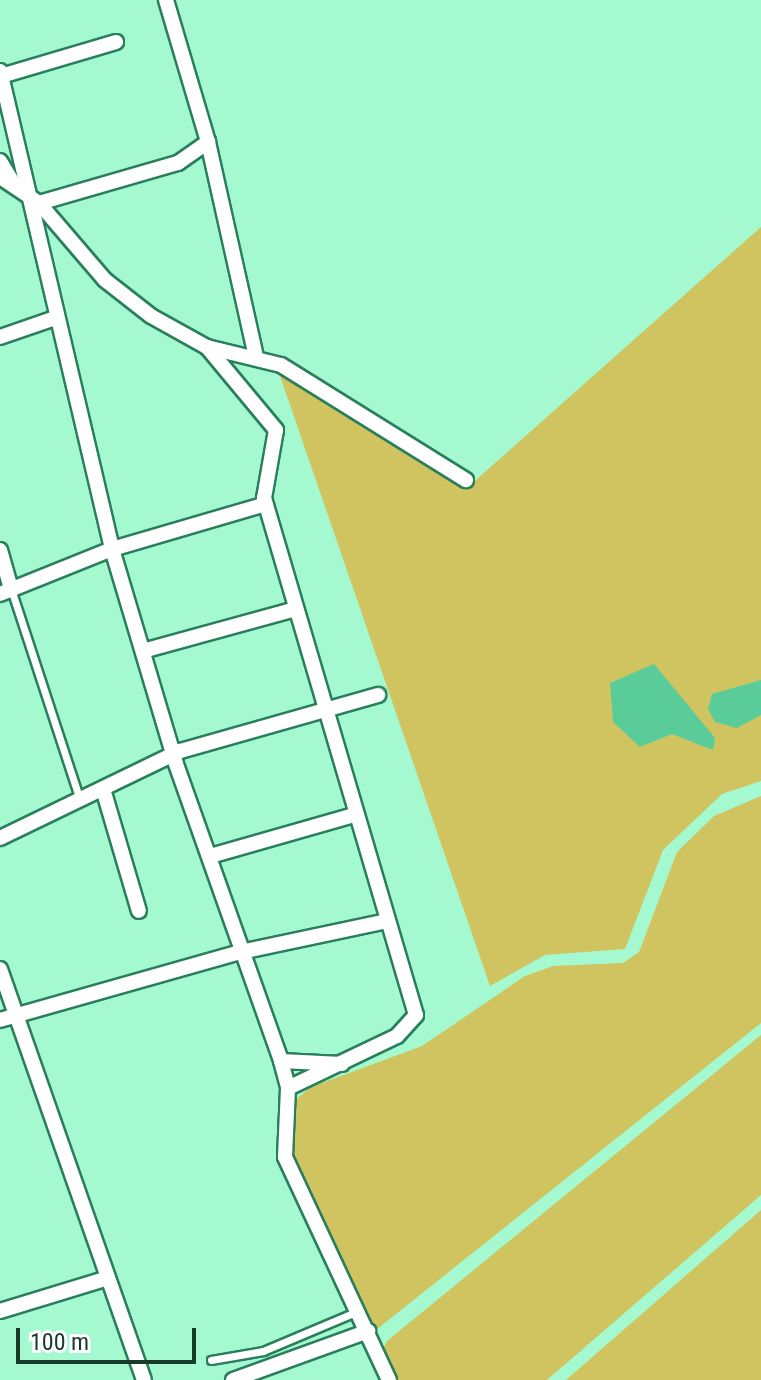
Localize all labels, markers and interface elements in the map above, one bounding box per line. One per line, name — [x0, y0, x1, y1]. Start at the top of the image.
scale bar — [20, 1312, 200, 1362]
text: 100 m — [30, 1328, 89, 1356]

